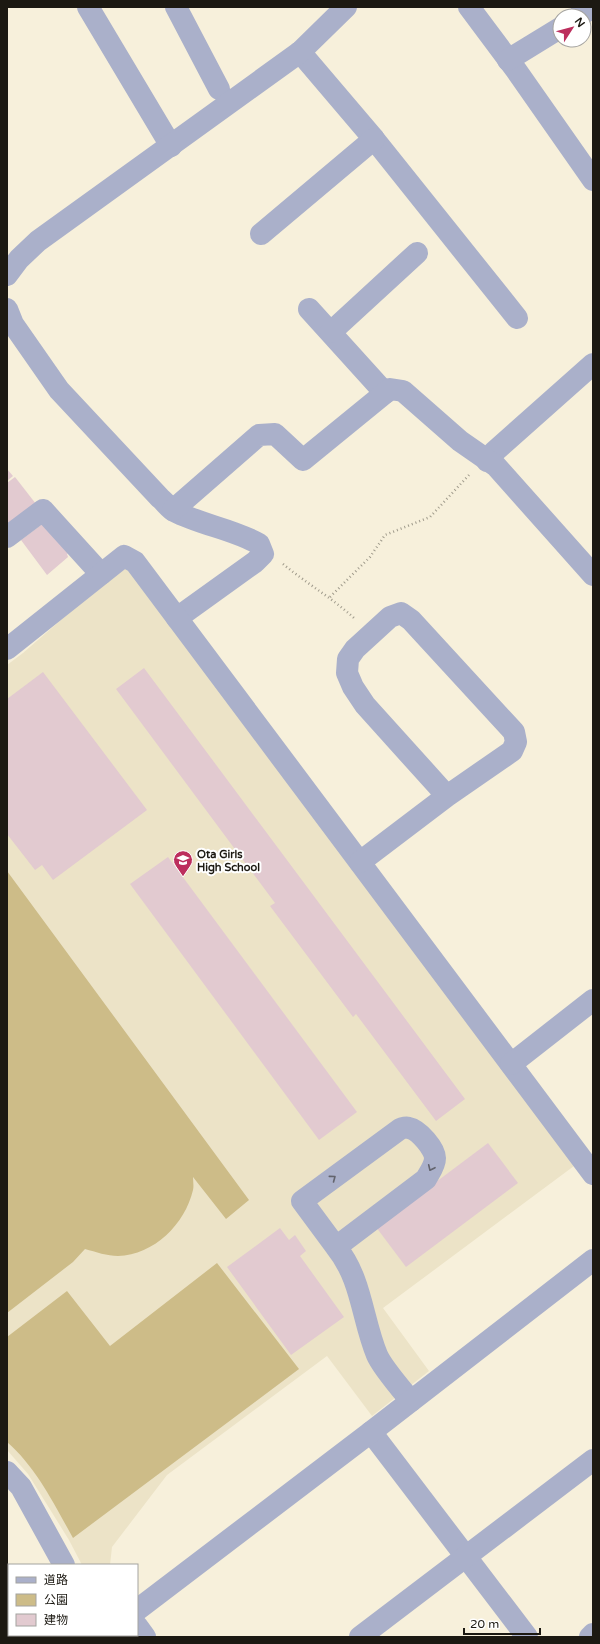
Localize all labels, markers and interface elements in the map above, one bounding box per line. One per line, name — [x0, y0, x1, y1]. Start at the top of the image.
north arrow — [552, 8, 592, 48]
text: N — [572, 15, 588, 30]
place label: Ota Girls High School — [197, 848, 260, 875]
school or university icon: Ota Girls High School — [172, 849, 194, 877]
one-way arrow — [428, 1164, 436, 1171]
one-way arrow — [329, 1176, 336, 1183]
legend — [8, 1564, 138, 1636]
text: 道路 — [44, 1573, 68, 1587]
text: 公園 — [44, 1593, 68, 1607]
scale bar — [464, 1610, 540, 1636]
text: 建物 — [44, 1613, 68, 1627]
text: 20 m — [470, 1617, 499, 1631]

